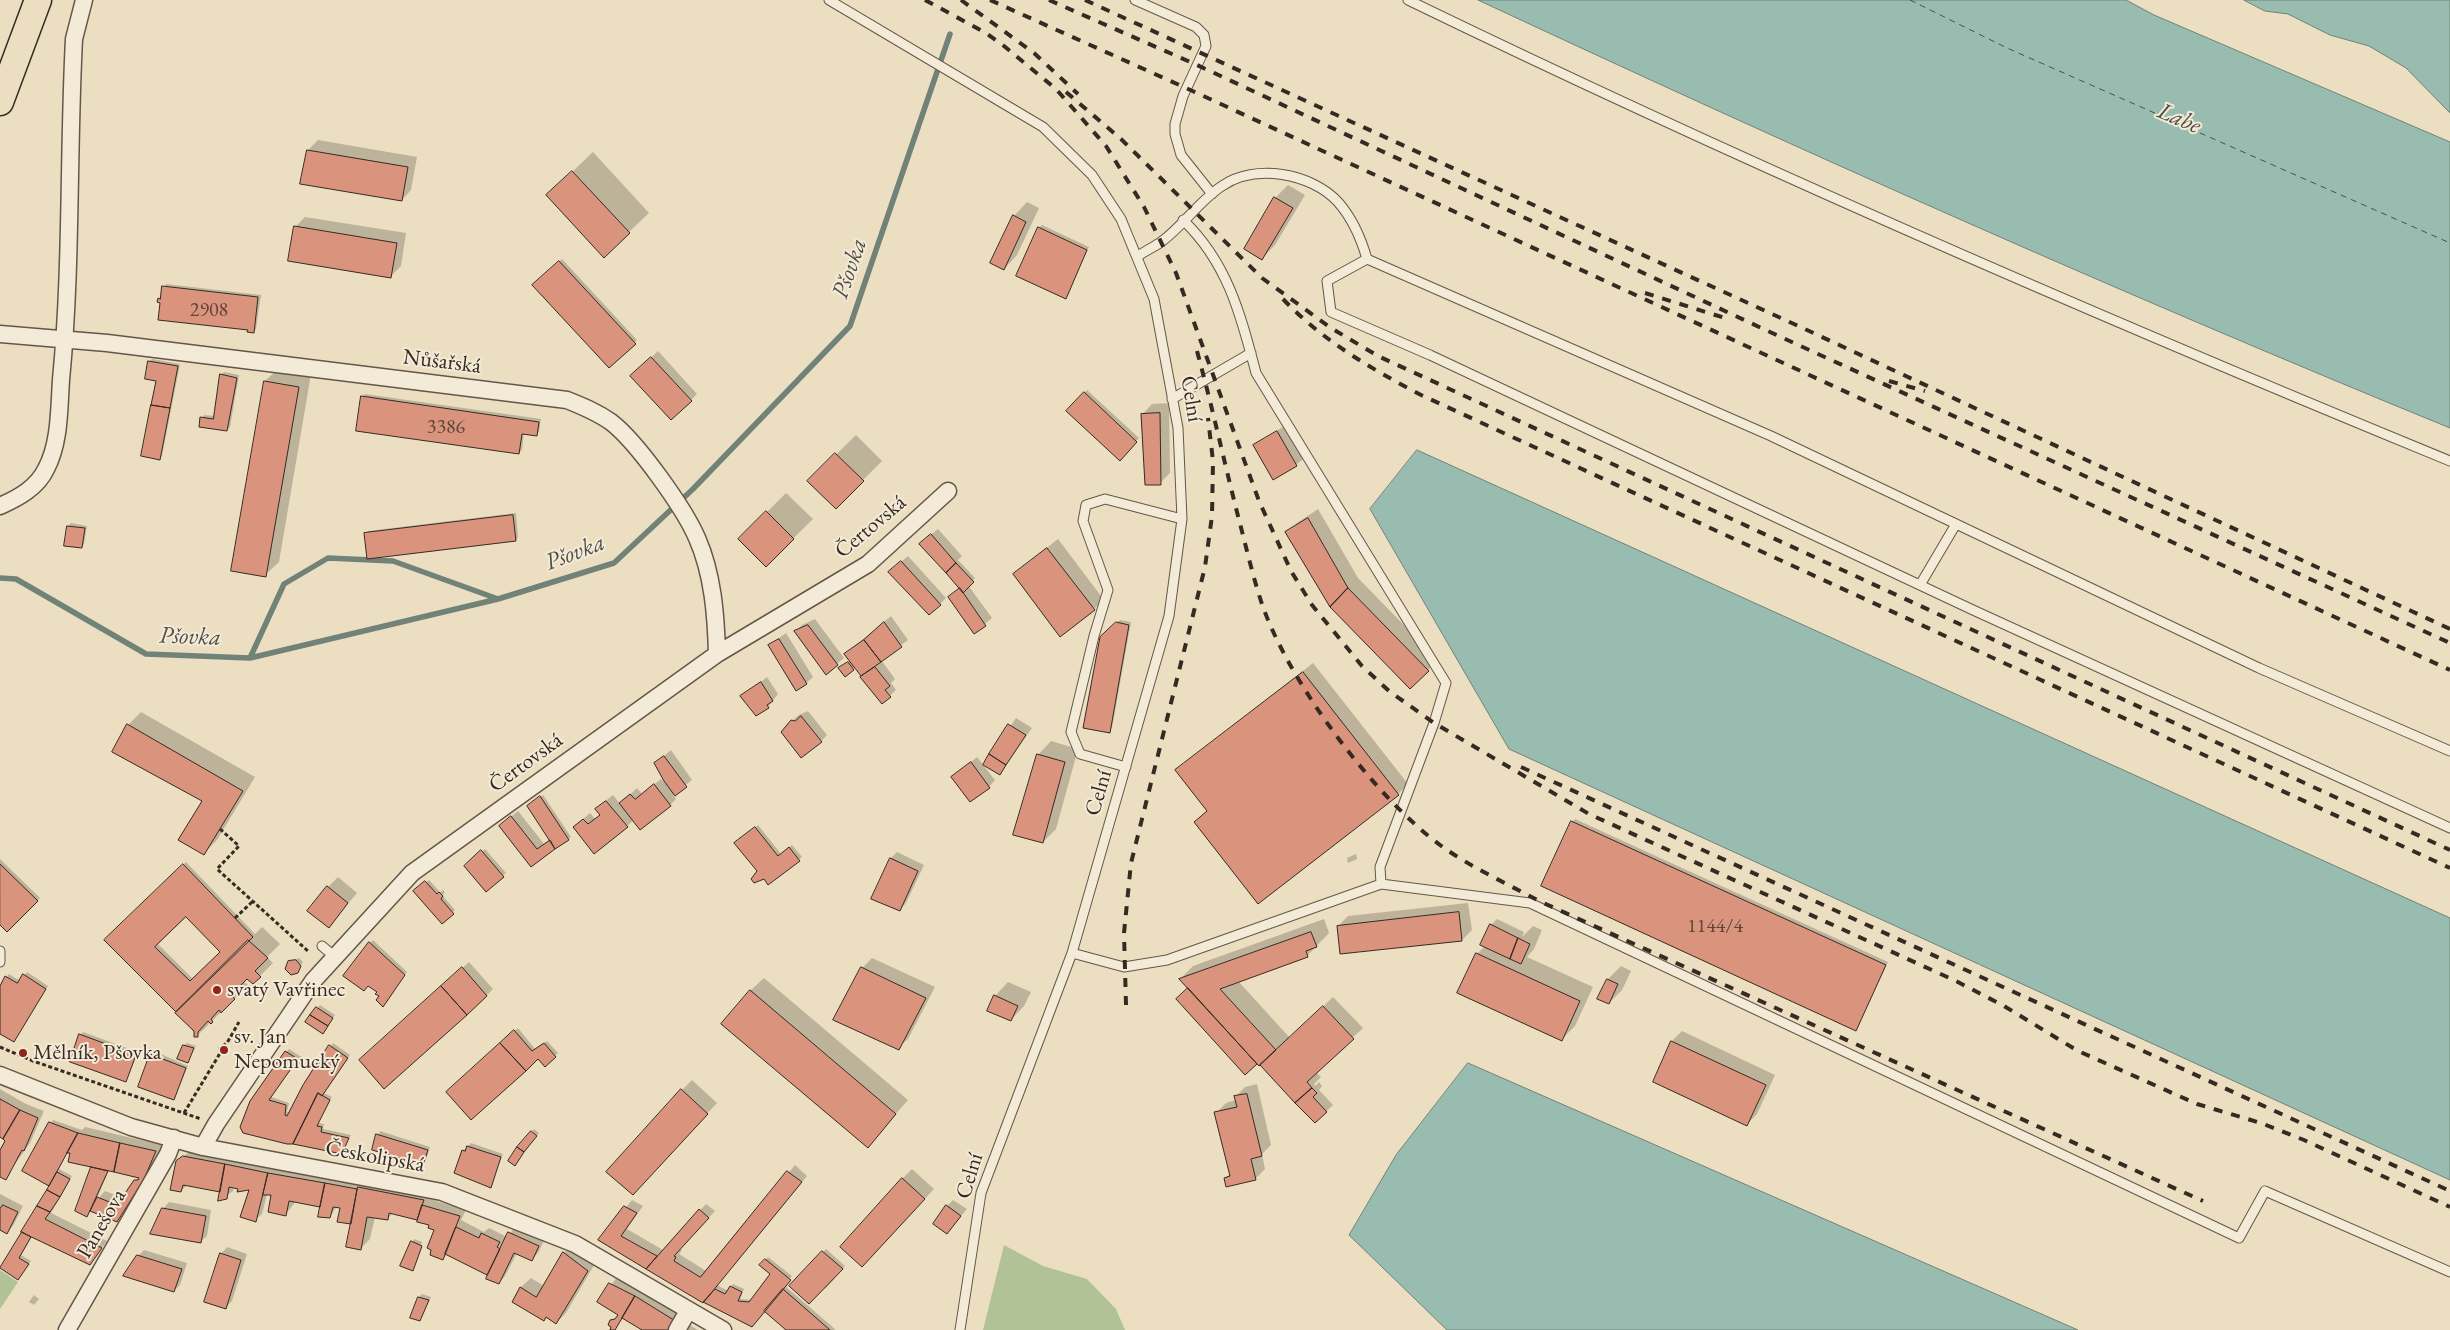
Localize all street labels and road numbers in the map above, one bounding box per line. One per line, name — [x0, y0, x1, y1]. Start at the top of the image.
street label: Nůšařská — [401, 344, 483, 380]
street label: Celní — [1174, 374, 1208, 424]
street label: Čertovská — [830, 490, 912, 564]
street label: Čertovská — [484, 727, 568, 799]
street label: Celní — [1080, 767, 1118, 819]
street label: Českolipská — [323, 1135, 427, 1179]
street label: Celní — [951, 1150, 989, 1202]
street label: Panešova — [72, 1185, 132, 1263]

